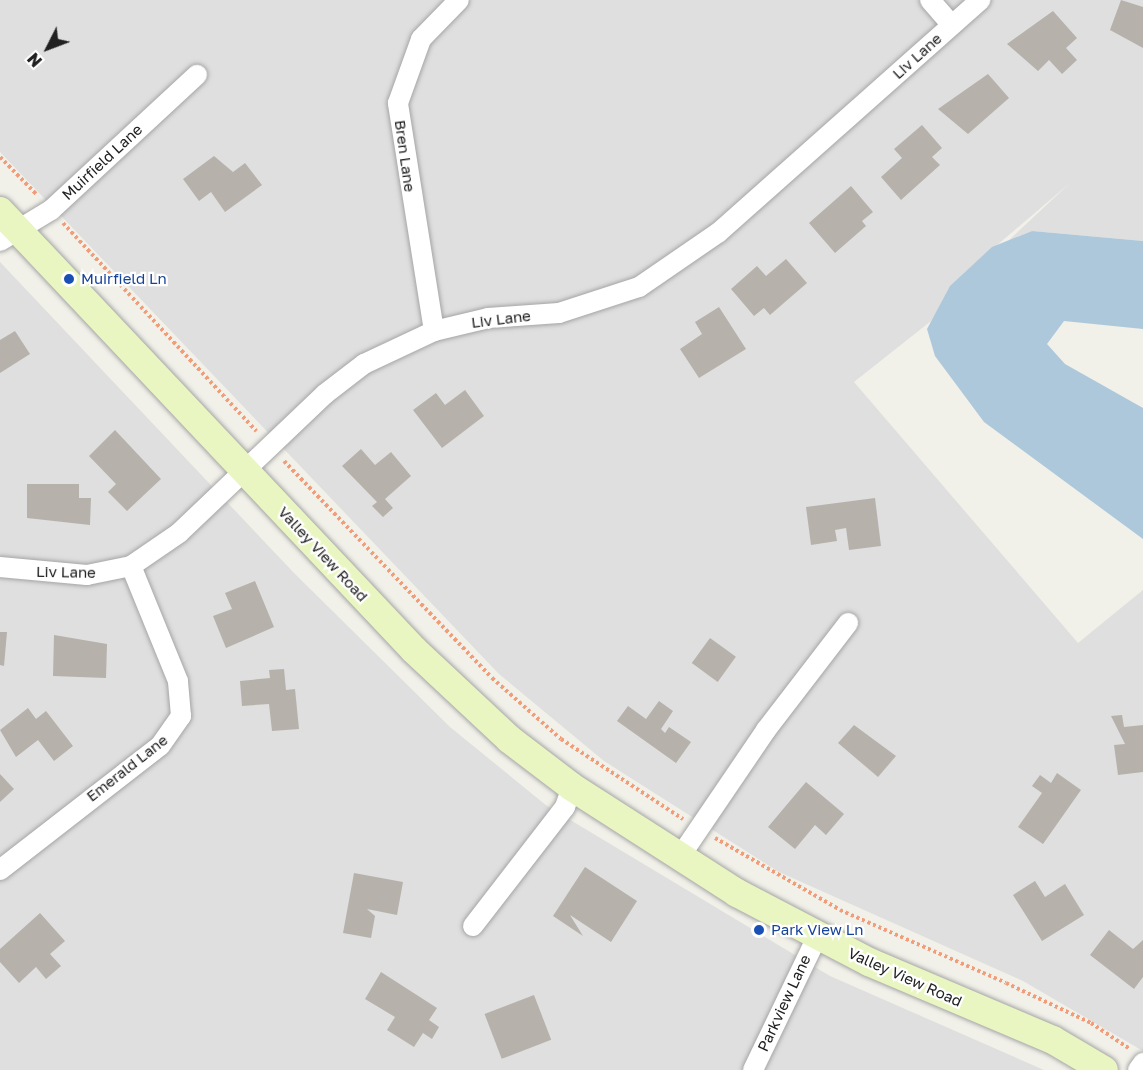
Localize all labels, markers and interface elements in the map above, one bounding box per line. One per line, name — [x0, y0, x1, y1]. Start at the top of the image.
north arrow — [18, 18, 78, 78]
street label: Liv Lane — [889, 29, 945, 83]
text: N — [23, 49, 46, 71]
street label: Bren Lane — [391, 119, 419, 193]
street label: Muirfield Lane — [58, 120, 146, 204]
place label: Muirfield Ln — [81, 270, 167, 288]
marker: Muirfield Ln — [62, 272, 76, 286]
street label: Liv Lane — [470, 306, 532, 332]
street label: Valley View Road — [275, 503, 371, 605]
street label: Liv Lane — [36, 562, 96, 582]
street label: Emerald Lane — [83, 731, 171, 805]
place label: Park View Ln — [771, 921, 864, 939]
marker: Park View Ln — [752, 923, 766, 937]
street label: Valley View Road — [845, 944, 965, 1010]
street label: Parkview Lane — [754, 952, 814, 1054]

